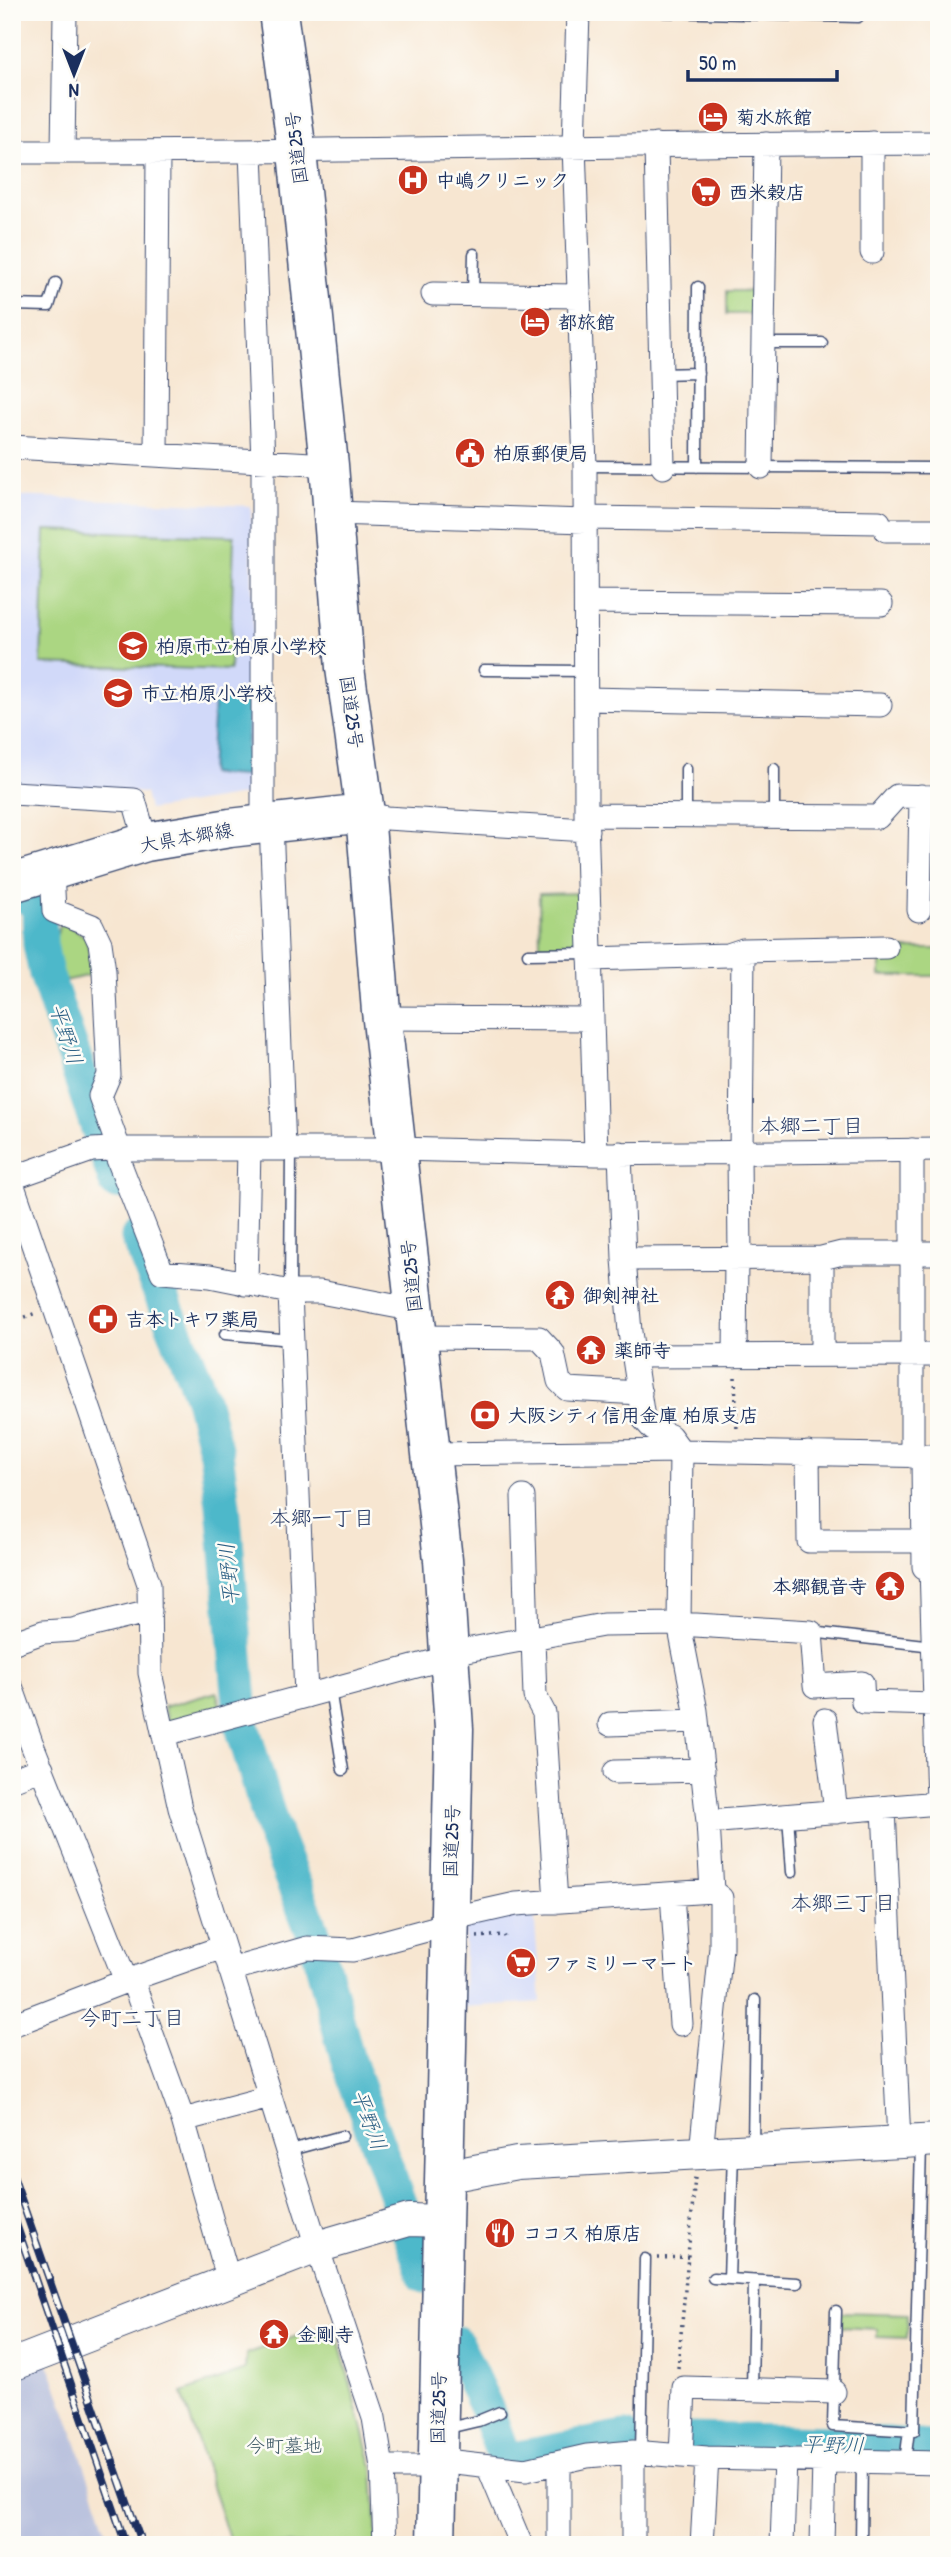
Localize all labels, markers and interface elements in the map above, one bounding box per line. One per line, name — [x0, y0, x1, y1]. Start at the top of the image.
north arrow — [38, 38, 108, 108]
scale bar — [688, 38, 837, 82]
text: 50 m — [699, 48, 736, 77]
text: N — [69, 78, 79, 104]
hotel icon: 菊水旅館 — [696, 100, 730, 134]
place label: 菊水旅館 — [736, 104, 812, 130]
street label: 国道25号 — [279, 110, 313, 186]
hospital icon: 中嶋クリニック — [396, 163, 430, 197]
place label: 中嶋クリニック — [436, 167, 569, 193]
supermarket icon: 西米穀店 — [689, 175, 723, 209]
place label: 西米穀店 — [729, 179, 805, 205]
hotel icon: 都旅館 — [518, 305, 552, 339]
place label: 都旅館 — [558, 309, 615, 335]
public building icon: 柏原郵便局 — [453, 436, 487, 470]
place label: 柏原郵便局 — [493, 440, 588, 466]
school or university icon: 柏原市立柏原小学校 — [116, 629, 150, 663]
place label: 柏原市立柏原小学校 — [156, 633, 327, 659]
street label: 国道25号 — [334, 674, 370, 750]
school or university icon: 市立柏原小学校 — [101, 676, 135, 710]
place label: 市立柏原小学校 — [141, 680, 274, 706]
street label: 大県本郷線 — [137, 816, 235, 858]
water label: 平野川 — [43, 999, 90, 1068]
district label: 本郷二丁目 — [759, 1111, 864, 1140]
street label: 国道25号 — [394, 1238, 428, 1314]
temple icon: 御剣神社 — [543, 1278, 577, 1312]
place label: 御剣神社 — [583, 1282, 659, 1308]
pharmacy icon: 吉本トキワ薬局 — [86, 1302, 120, 1336]
place label: 吉本トキワ薬局 — [126, 1306, 259, 1332]
temple icon: 薬師寺 — [574, 1333, 608, 1367]
place label: 薬師寺 — [614, 1337, 671, 1363]
bank icon: 大阪シティ信用金庫 柏原支店 — [468, 1398, 502, 1432]
place label: 大阪シティ信用金庫 柏原支店 — [508, 1402, 758, 1428]
district label: 本郷一丁目 — [270, 1503, 375, 1532]
water label: 平野川 — [211, 1541, 246, 1607]
temple icon: 本郷観音寺 — [873, 1569, 907, 1603]
place label: 本郷観音寺 — [772, 1573, 867, 1599]
street label: 国道25号 — [437, 1804, 465, 1878]
district label: 本郷三丁目 — [791, 1888, 896, 1917]
supermarket icon: ファミリーマート — [504, 1946, 538, 1980]
place label: ファミリーマート — [544, 1950, 697, 1976]
district label: 今町二丁目 — [80, 2003, 185, 2032]
water label: 平野川 — [345, 2085, 394, 2154]
restaurant icon: ココス 柏原店 — [483, 2216, 517, 2250]
place label: ココス 柏原店 — [523, 2220, 641, 2246]
temple icon: 金剛寺 — [257, 2317, 291, 2351]
place label: 金剛寺 — [297, 2321, 354, 2347]
street label: 国道25号 — [424, 2371, 452, 2445]
water label: 平野川 — [801, 2429, 865, 2460]
park label: 今町墓地 — [246, 2432, 322, 2458]

